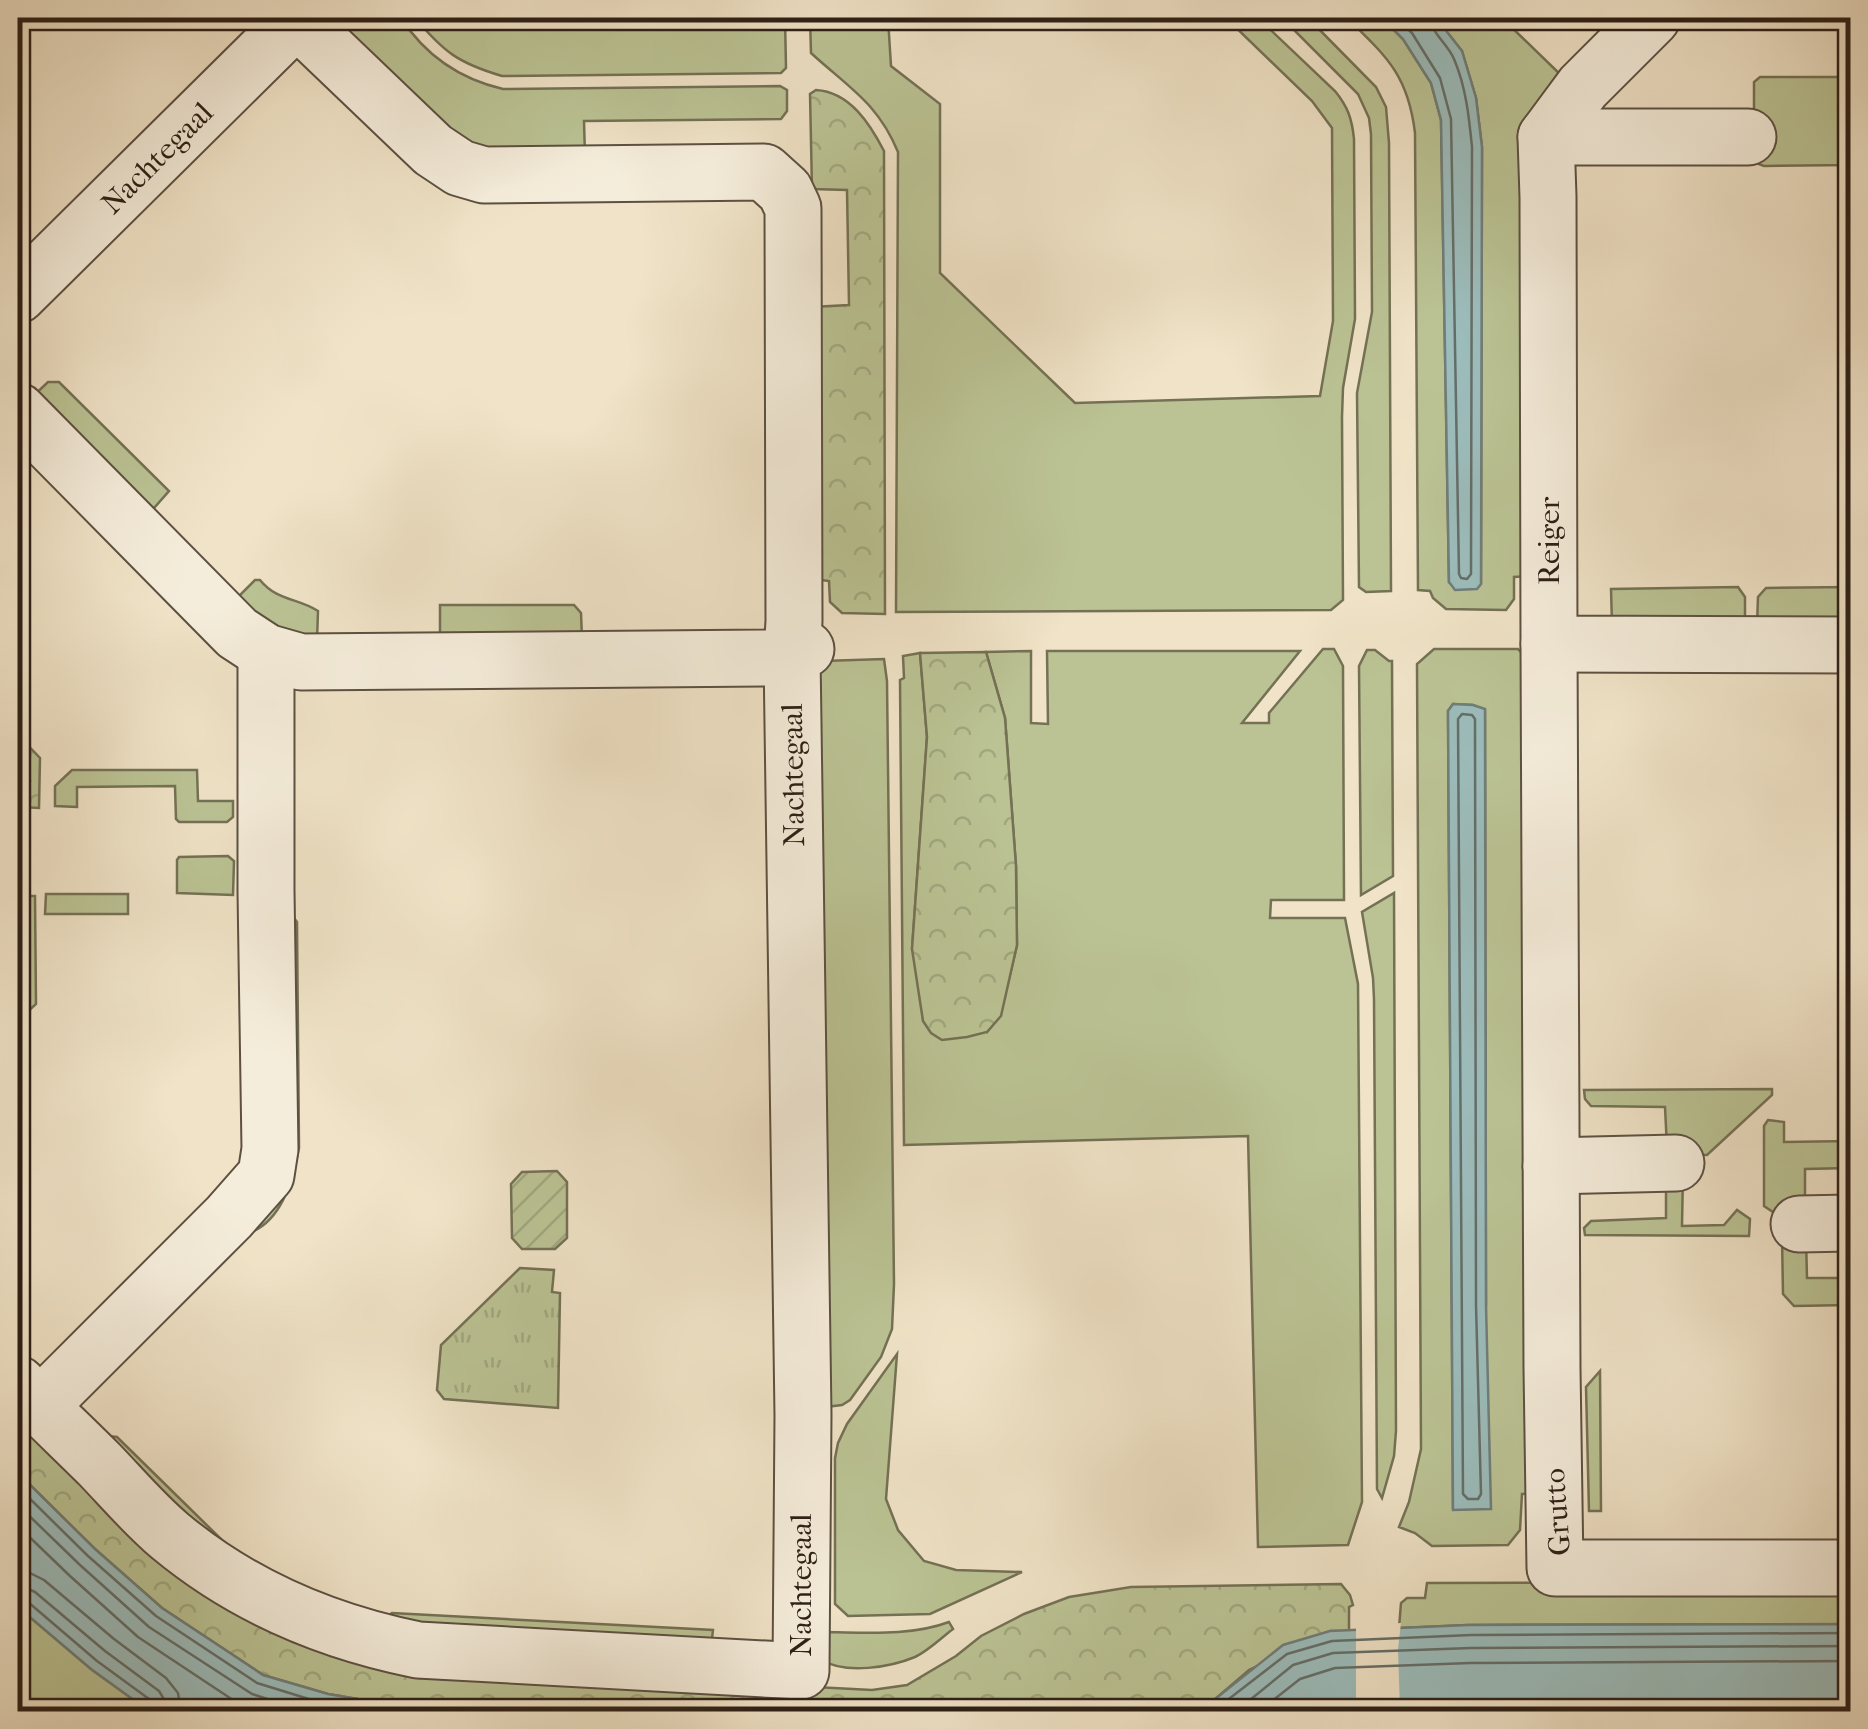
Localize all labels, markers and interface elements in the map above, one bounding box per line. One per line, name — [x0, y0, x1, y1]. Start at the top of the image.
street label: Nachtegaal — [94, 95, 220, 221]
street label: Reiger — [1532, 496, 1567, 585]
street label: Nachtegaal — [775, 703, 812, 847]
street label: Grutto — [1537, 1467, 1578, 1557]
street label: Nachtegaal — [784, 1513, 819, 1657]

